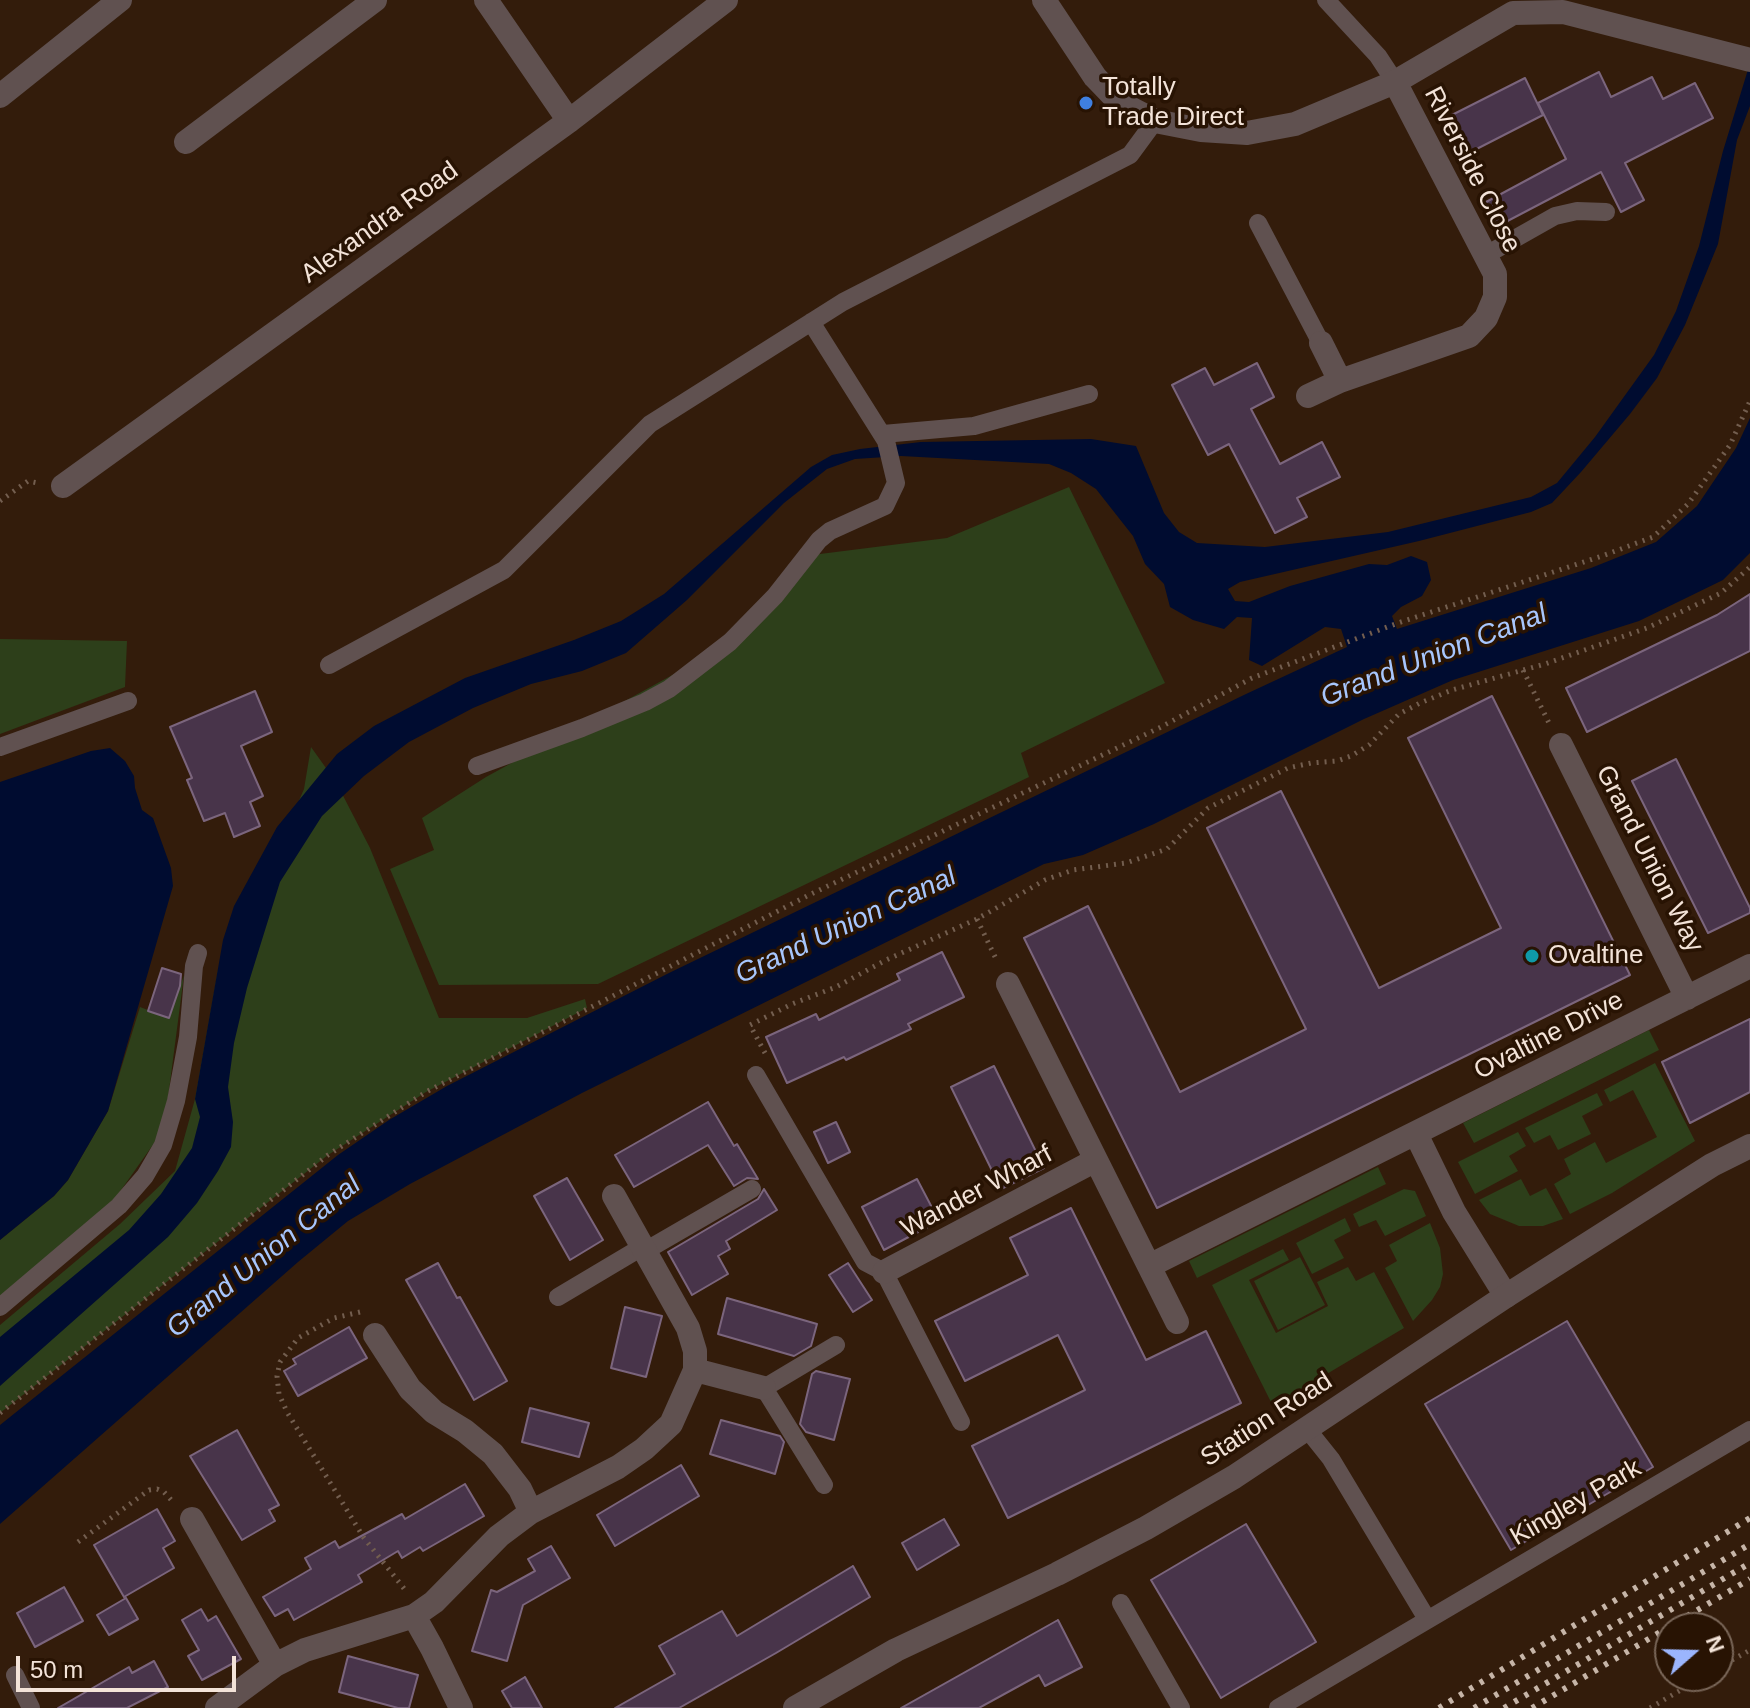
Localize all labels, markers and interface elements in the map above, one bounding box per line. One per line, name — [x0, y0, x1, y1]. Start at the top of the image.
place label: Totally Trade Direct — [1102, 72, 1244, 134]
street label: Riverside Close — [1417, 82, 1527, 258]
marker: Totally Trade Direct — [1077, 94, 1095, 112]
street label: Alexandra Road — [295, 156, 465, 290]
water label: Grand Union Canal — [1316, 597, 1552, 715]
street label: Grand Union Way — [1588, 760, 1710, 958]
water label: Grand Union Canal — [730, 860, 962, 992]
place label: Ovaltine — [1548, 940, 1643, 972]
marker: Ovaltine — [1523, 947, 1541, 965]
street label: Ovaltine Drive — [1469, 985, 1629, 1087]
street label: Wander Wharf — [896, 1139, 1058, 1245]
water label: Grand Union Canal — [160, 1169, 368, 1345]
street label: Station Road — [1195, 1366, 1339, 1474]
street label: Kingley Park — [1505, 1453, 1647, 1553]
north arrow — [1654, 1612, 1734, 1692]
text: N — [1701, 1633, 1730, 1656]
scale bar — [20, 1640, 240, 1690]
text: 50 m — [30, 1656, 83, 1683]

